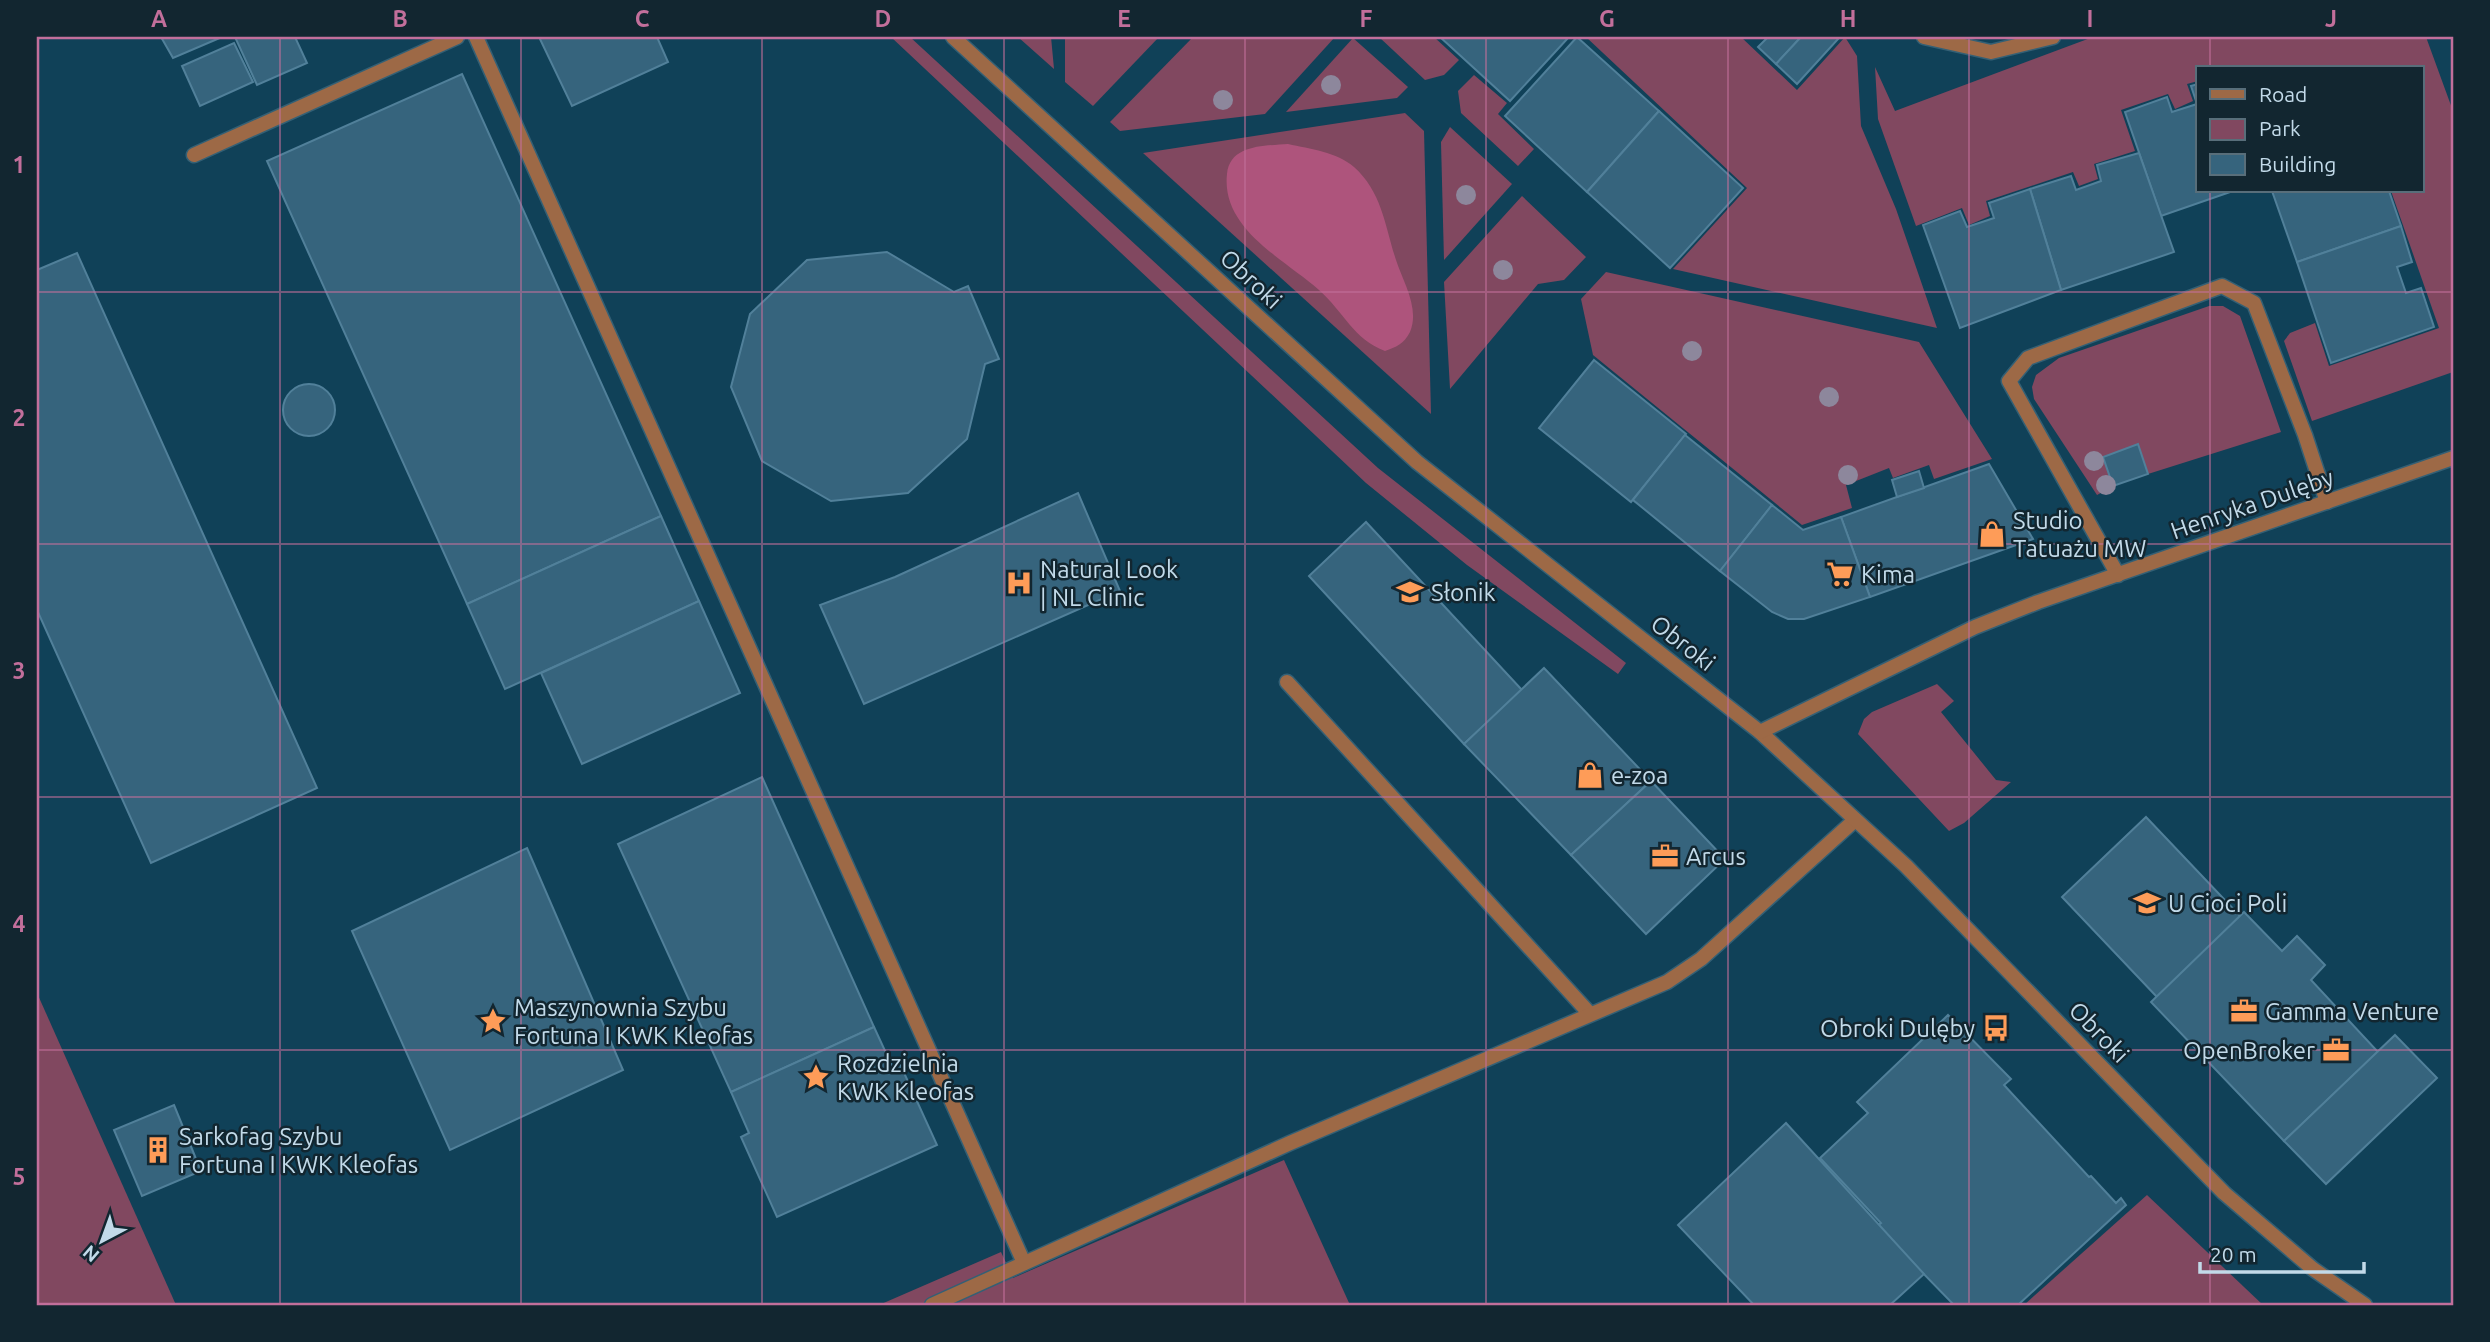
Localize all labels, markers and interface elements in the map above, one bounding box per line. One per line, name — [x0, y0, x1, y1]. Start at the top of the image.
text: A — [151, 6, 167, 31]
text: B — [392, 6, 408, 31]
text: C — [635, 6, 650, 31]
text: D — [875, 6, 891, 31]
text: E — [1117, 6, 1131, 31]
text: F — [1360, 6, 1373, 31]
text: G — [1599, 6, 1615, 31]
text: H — [1840, 6, 1856, 31]
text: I — [2087, 6, 2093, 31]
text: J — [2325, 6, 2337, 31]
legend — [2196, 66, 2424, 192]
text: Road — [2259, 82, 2307, 106]
text: Park — [2259, 116, 2301, 140]
text: 1 — [13, 152, 25, 177]
text: Building — [2259, 152, 2336, 176]
street label: Obroki — [1215, 244, 1287, 314]
text: 2 — [13, 405, 25, 430]
street label: Henryka Dulęby — [2167, 463, 2337, 545]
place label: Studio Tatuażu MW — [2013, 507, 2147, 562]
shop icon: Studio Tatuażu MW — [1977, 519, 2007, 549]
place label: Natural Look | NL Clinic — [1040, 556, 1178, 611]
supermarket icon: Kima — [1825, 559, 1855, 589]
place label: Kima — [1861, 561, 1915, 588]
hospital icon: Natural Look | NL Clinic — [1004, 568, 1034, 598]
school or university icon: Słonik — [1395, 577, 1425, 607]
place label: Słonik — [1431, 579, 1496, 606]
street label: Obroki — [1646, 610, 1720, 676]
text: 3 — [13, 658, 25, 683]
shop icon: e-zoa — [1575, 760, 1605, 790]
place label: e-zoa — [1611, 762, 1668, 789]
office icon: Arcus — [1650, 841, 1680, 871]
place label: Arcus — [1686, 843, 1746, 870]
school or university icon: U Cioci Poli — [2132, 888, 2162, 918]
place label: U Cioci Poli — [2168, 890, 2287, 917]
text: 4 — [13, 911, 26, 936]
place label: Maszynownia Szybu Fortuna I KWK Kleofas — [514, 994, 753, 1049]
street label: Obroki — [2064, 996, 2134, 1068]
office icon: Gamma Venture — [2229, 996, 2259, 1026]
place label: Gamma Venture — [2265, 998, 2439, 1025]
place icon: Maszynownia Szybu Fortuna I KWK Kleofas — [478, 1006, 508, 1036]
bus stop icon: Obroki Dulęby — [1981, 1013, 2011, 1043]
place label: Obroki Dulęby — [1820, 1015, 1975, 1042]
office icon: OpenBroker — [2321, 1035, 2351, 1065]
place label: OpenBroker — [2183, 1037, 2315, 1064]
place label: Rozdzielnia KWK Kleofas — [837, 1050, 974, 1105]
place icon: Rozdzielnia KWK Kleofas — [801, 1062, 831, 1092]
place label: Sarkofag Szybu Fortuna I KWK Kleofas — [179, 1123, 418, 1178]
building icon: Sarkofag Szybu Fortuna I KWK Kleofas — [143, 1135, 173, 1165]
text: 5 — [13, 1164, 25, 1189]
north arrow — [66, 1206, 136, 1276]
scale bar — [2200, 1230, 2364, 1274]
text: N — [78, 1241, 103, 1267]
text: 20 m — [2210, 1242, 2257, 1266]

